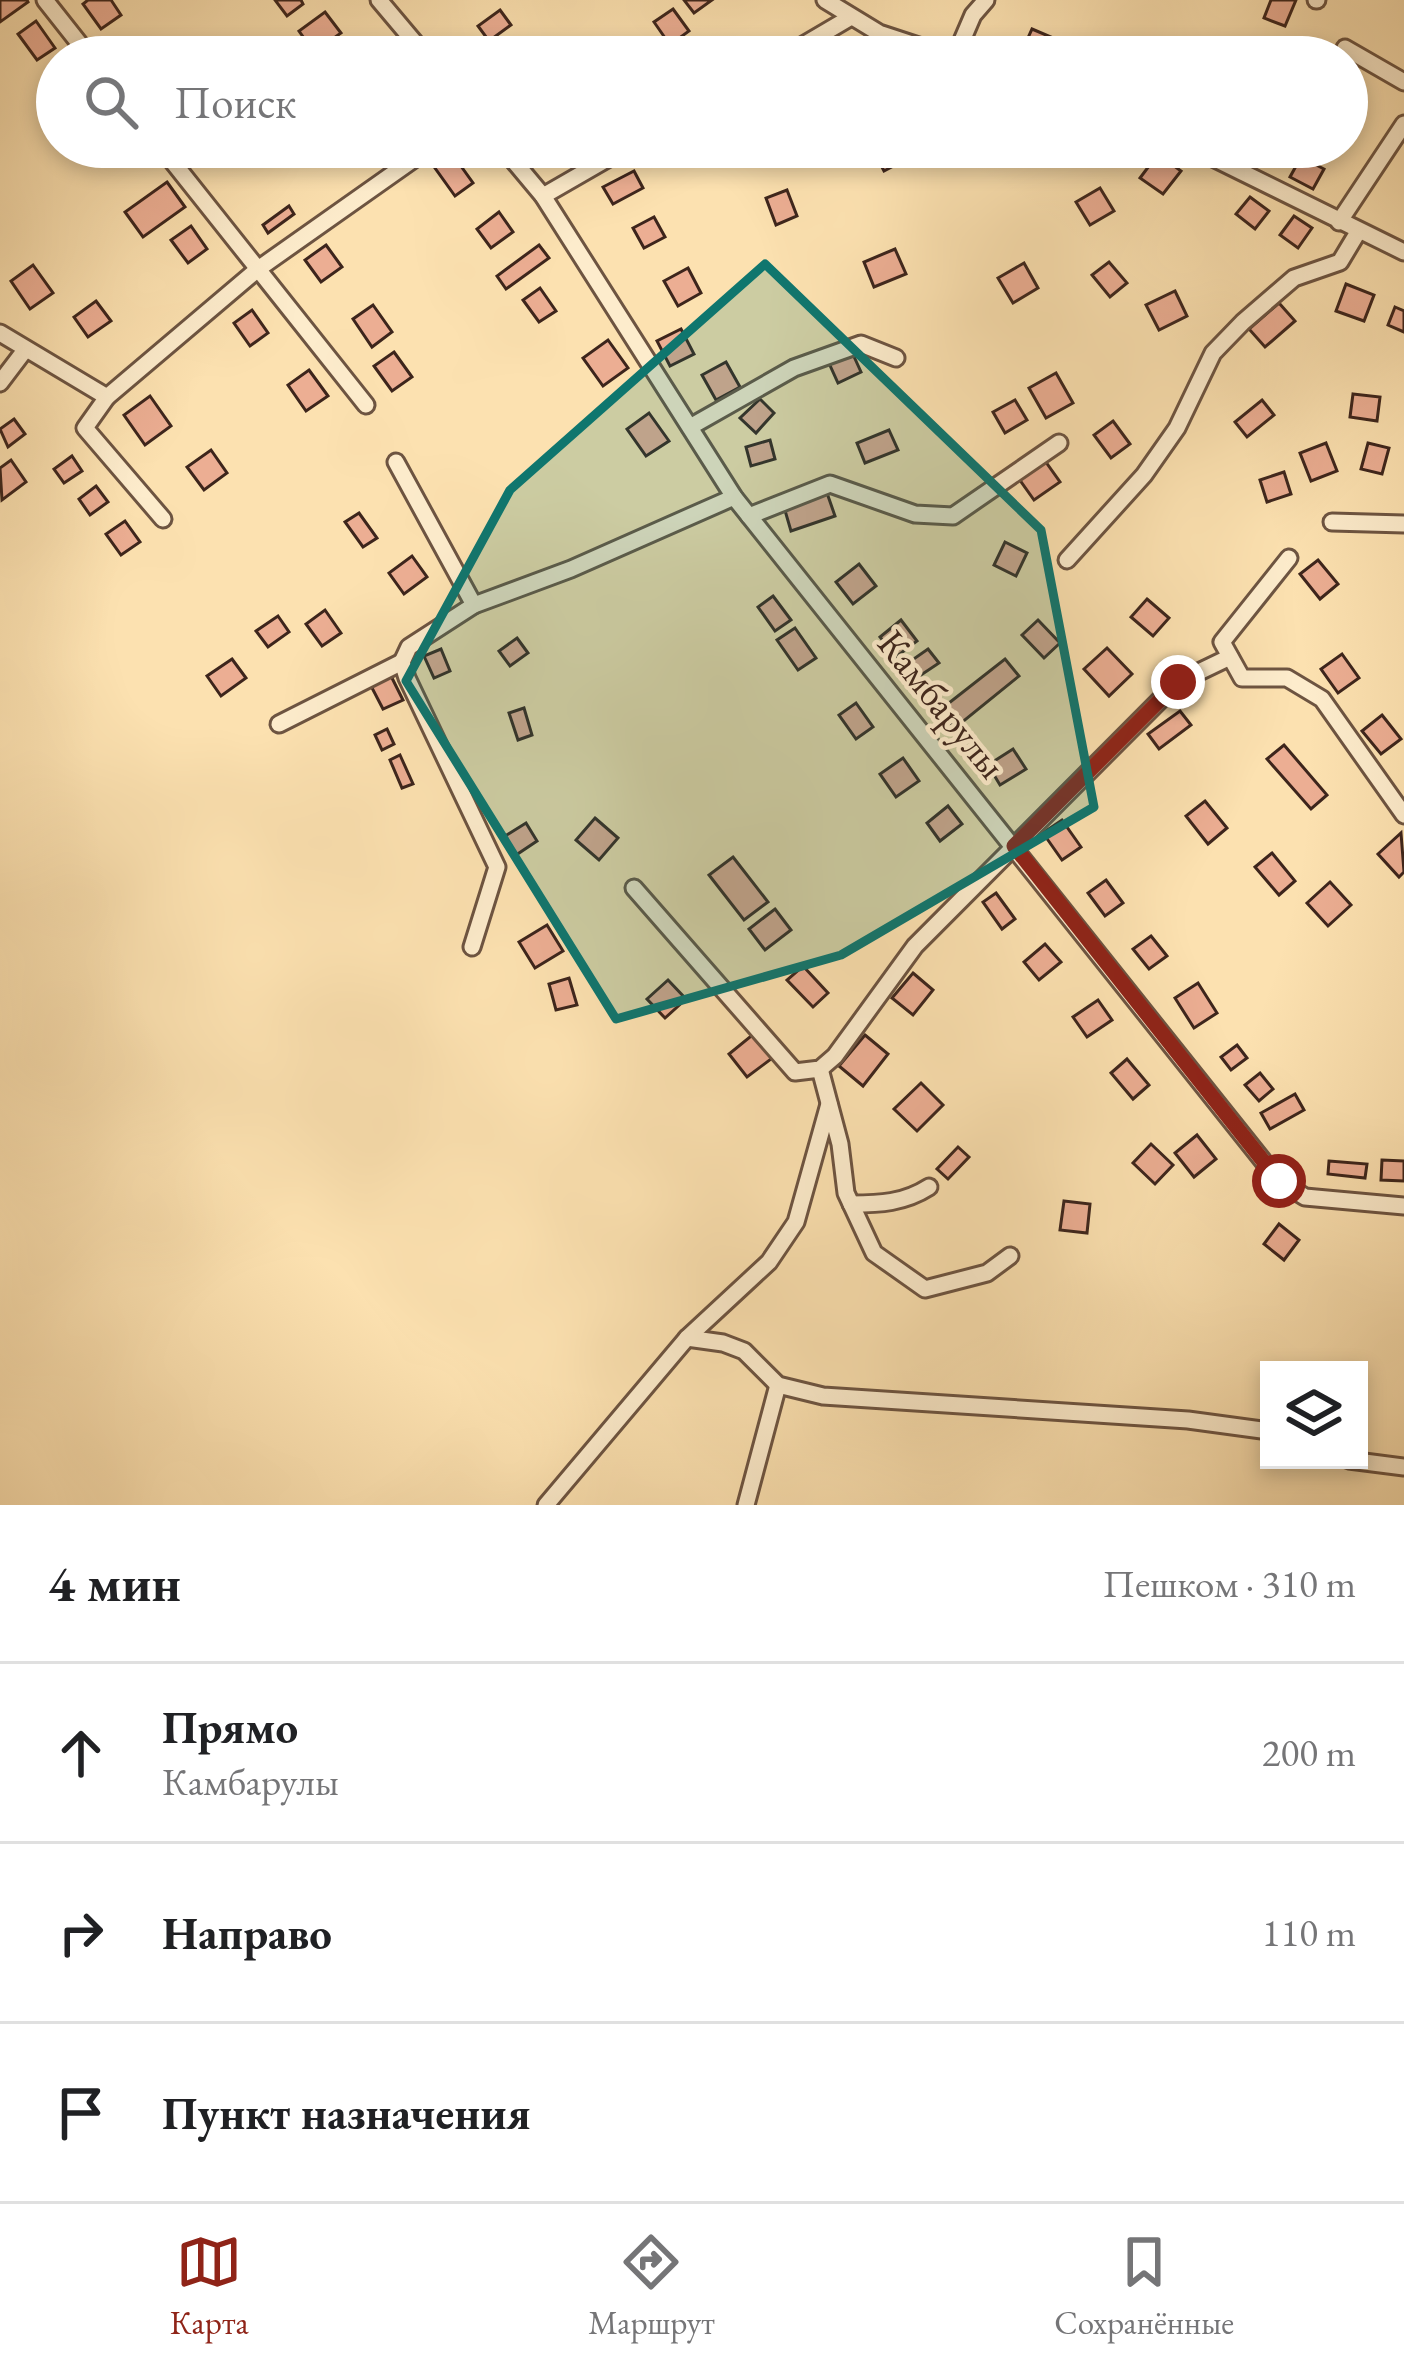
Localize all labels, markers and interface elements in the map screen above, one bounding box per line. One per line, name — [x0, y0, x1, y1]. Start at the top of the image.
search box — [36, 36, 1368, 168]
icon: search — [78, 69, 144, 135]
text: Поиск — [174, 73, 296, 131]
street label: Камбарулы — [867, 619, 1017, 789]
route end — [1151, 655, 1205, 709]
route start — [1252, 1154, 1306, 1208]
map controls — [1260, 1361, 1368, 1469]
button: layers — [1260, 1361, 1368, 1469]
text: 4 мин — [48, 1550, 181, 1616]
text: Пешком · 310 m — [1103, 1558, 1356, 1609]
text: Прямо — [162, 1698, 298, 1756]
icon: ahead — [48, 1720, 114, 1786]
text: 200 m — [1262, 1727, 1356, 1778]
text: Камбарулы — [162, 1756, 339, 1807]
icon: right — [48, 1900, 114, 1966]
text: Направо — [162, 1904, 332, 1962]
text: 110 m — [1262, 1907, 1356, 1958]
icon: arrive — [48, 2080, 114, 2146]
text: Пункт назначения — [162, 2084, 531, 2142]
tab: Карта — [170, 2229, 249, 2344]
tab: Маршрут — [588, 2229, 715, 2344]
tab: Сохранённые — [1054, 2229, 1234, 2344]

